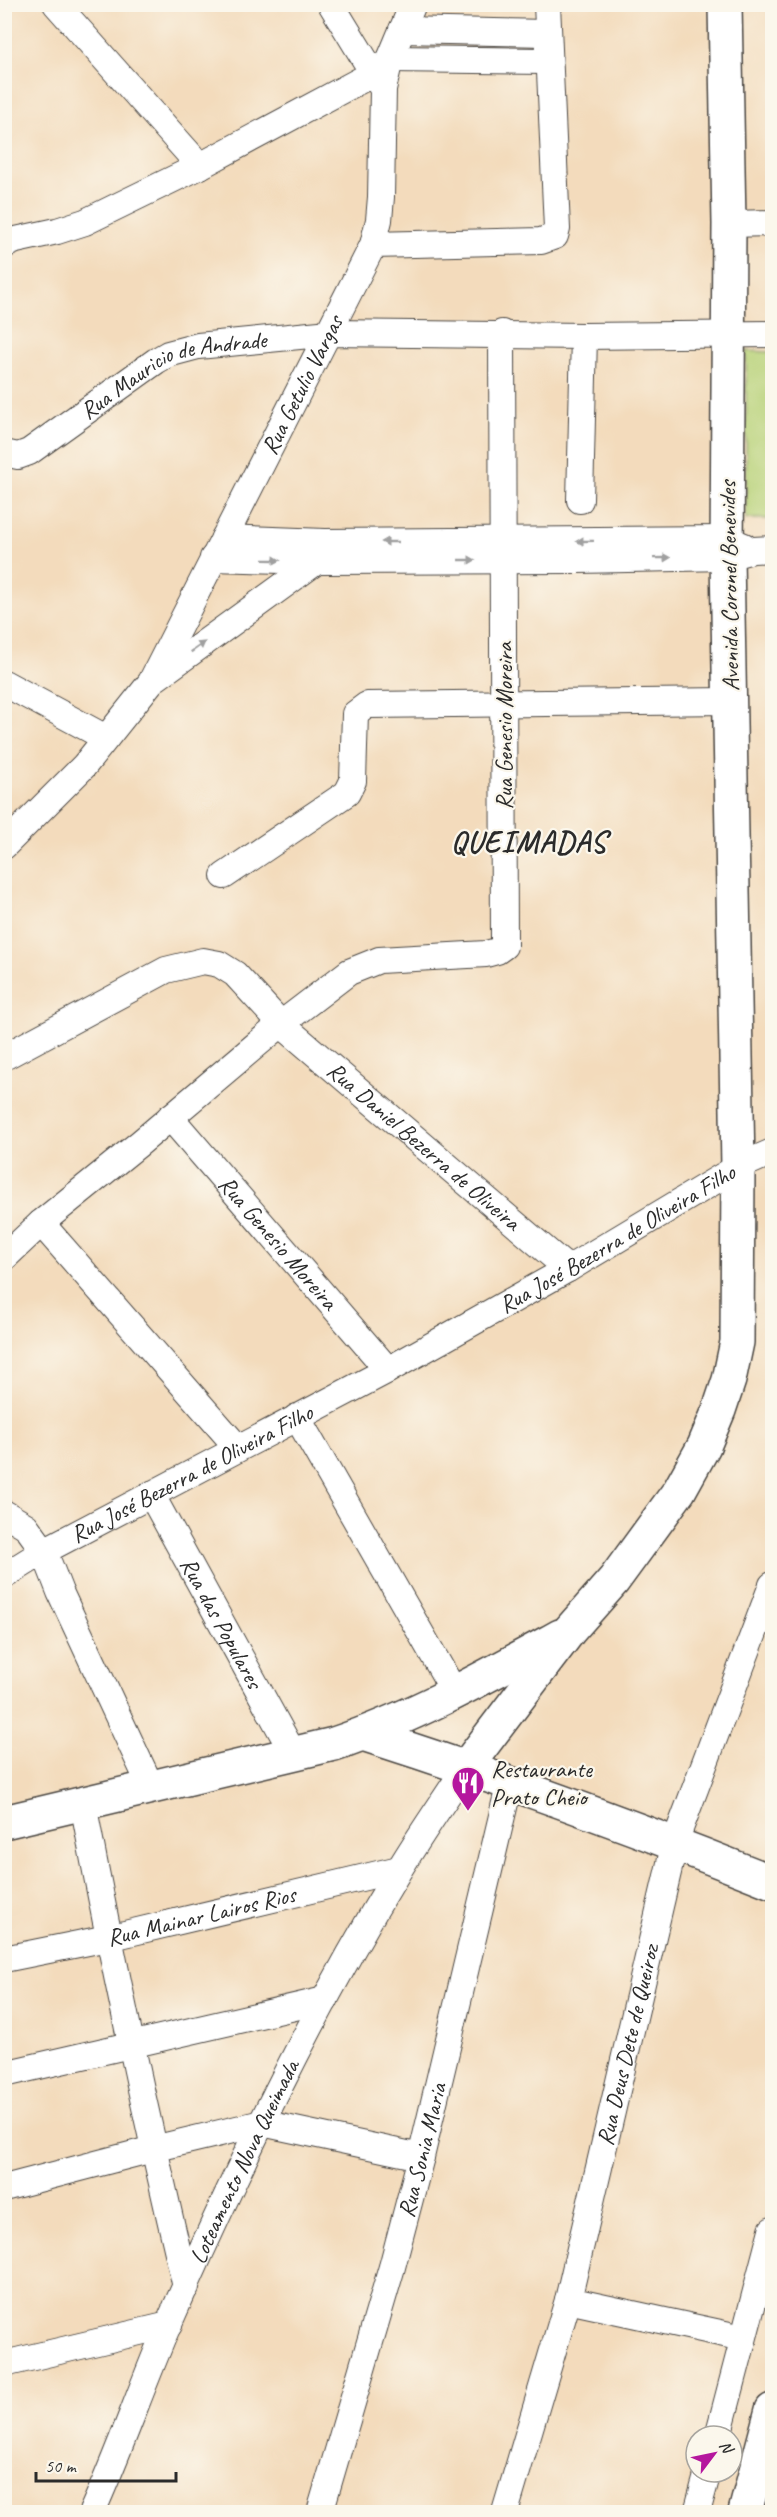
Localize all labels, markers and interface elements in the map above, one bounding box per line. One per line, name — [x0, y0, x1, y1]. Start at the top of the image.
street label: Rua Getulio Vargas — [254, 309, 351, 459]
street label: Rua Mauricio de Andrade — [74, 324, 270, 426]
street label: Avenida Coronel Benevides — [712, 478, 746, 691]
one-way arrow — [575, 536, 594, 546]
one-way arrow — [380, 537, 399, 547]
one-way arrow — [652, 553, 671, 563]
one-way arrow — [262, 555, 281, 564]
one-way arrow — [457, 555, 476, 565]
one-way arrow — [190, 641, 206, 653]
street label: Rua Genesio Moreira — [489, 641, 519, 810]
district label: QUEIMADAS — [451, 823, 613, 861]
street label: Rua Daniel Bezerra de Oliveira — [321, 1055, 528, 1238]
street label: Rua José Bezerra de Oliveira Filho — [493, 1156, 742, 1320]
street label: Rua Genesio Moreira — [212, 1169, 345, 1317]
street label: Rua José Bezerra de Oliveira Filho — [65, 1397, 319, 1549]
street label: Rua das Populares — [174, 1552, 271, 1695]
place label: Restaurante Prato Cheio — [491, 1754, 594, 1812]
restaurant icon: Restaurante Prato Cheio — [450, 1765, 486, 1812]
street label: Rua Mainar Lairos Rios — [104, 1879, 300, 1953]
street label: Rua Deus Dete de Queiroz — [590, 1939, 666, 2148]
street label: Loteamento Nova Queimada — [183, 2053, 307, 2268]
street label: Rua Sonia Maria — [391, 2079, 453, 2221]
north arrow — [684, 2424, 744, 2484]
text: N — [715, 2437, 739, 2459]
scale bar — [36, 2445, 176, 2483]
text: 50 m — [45, 2455, 78, 2477]

